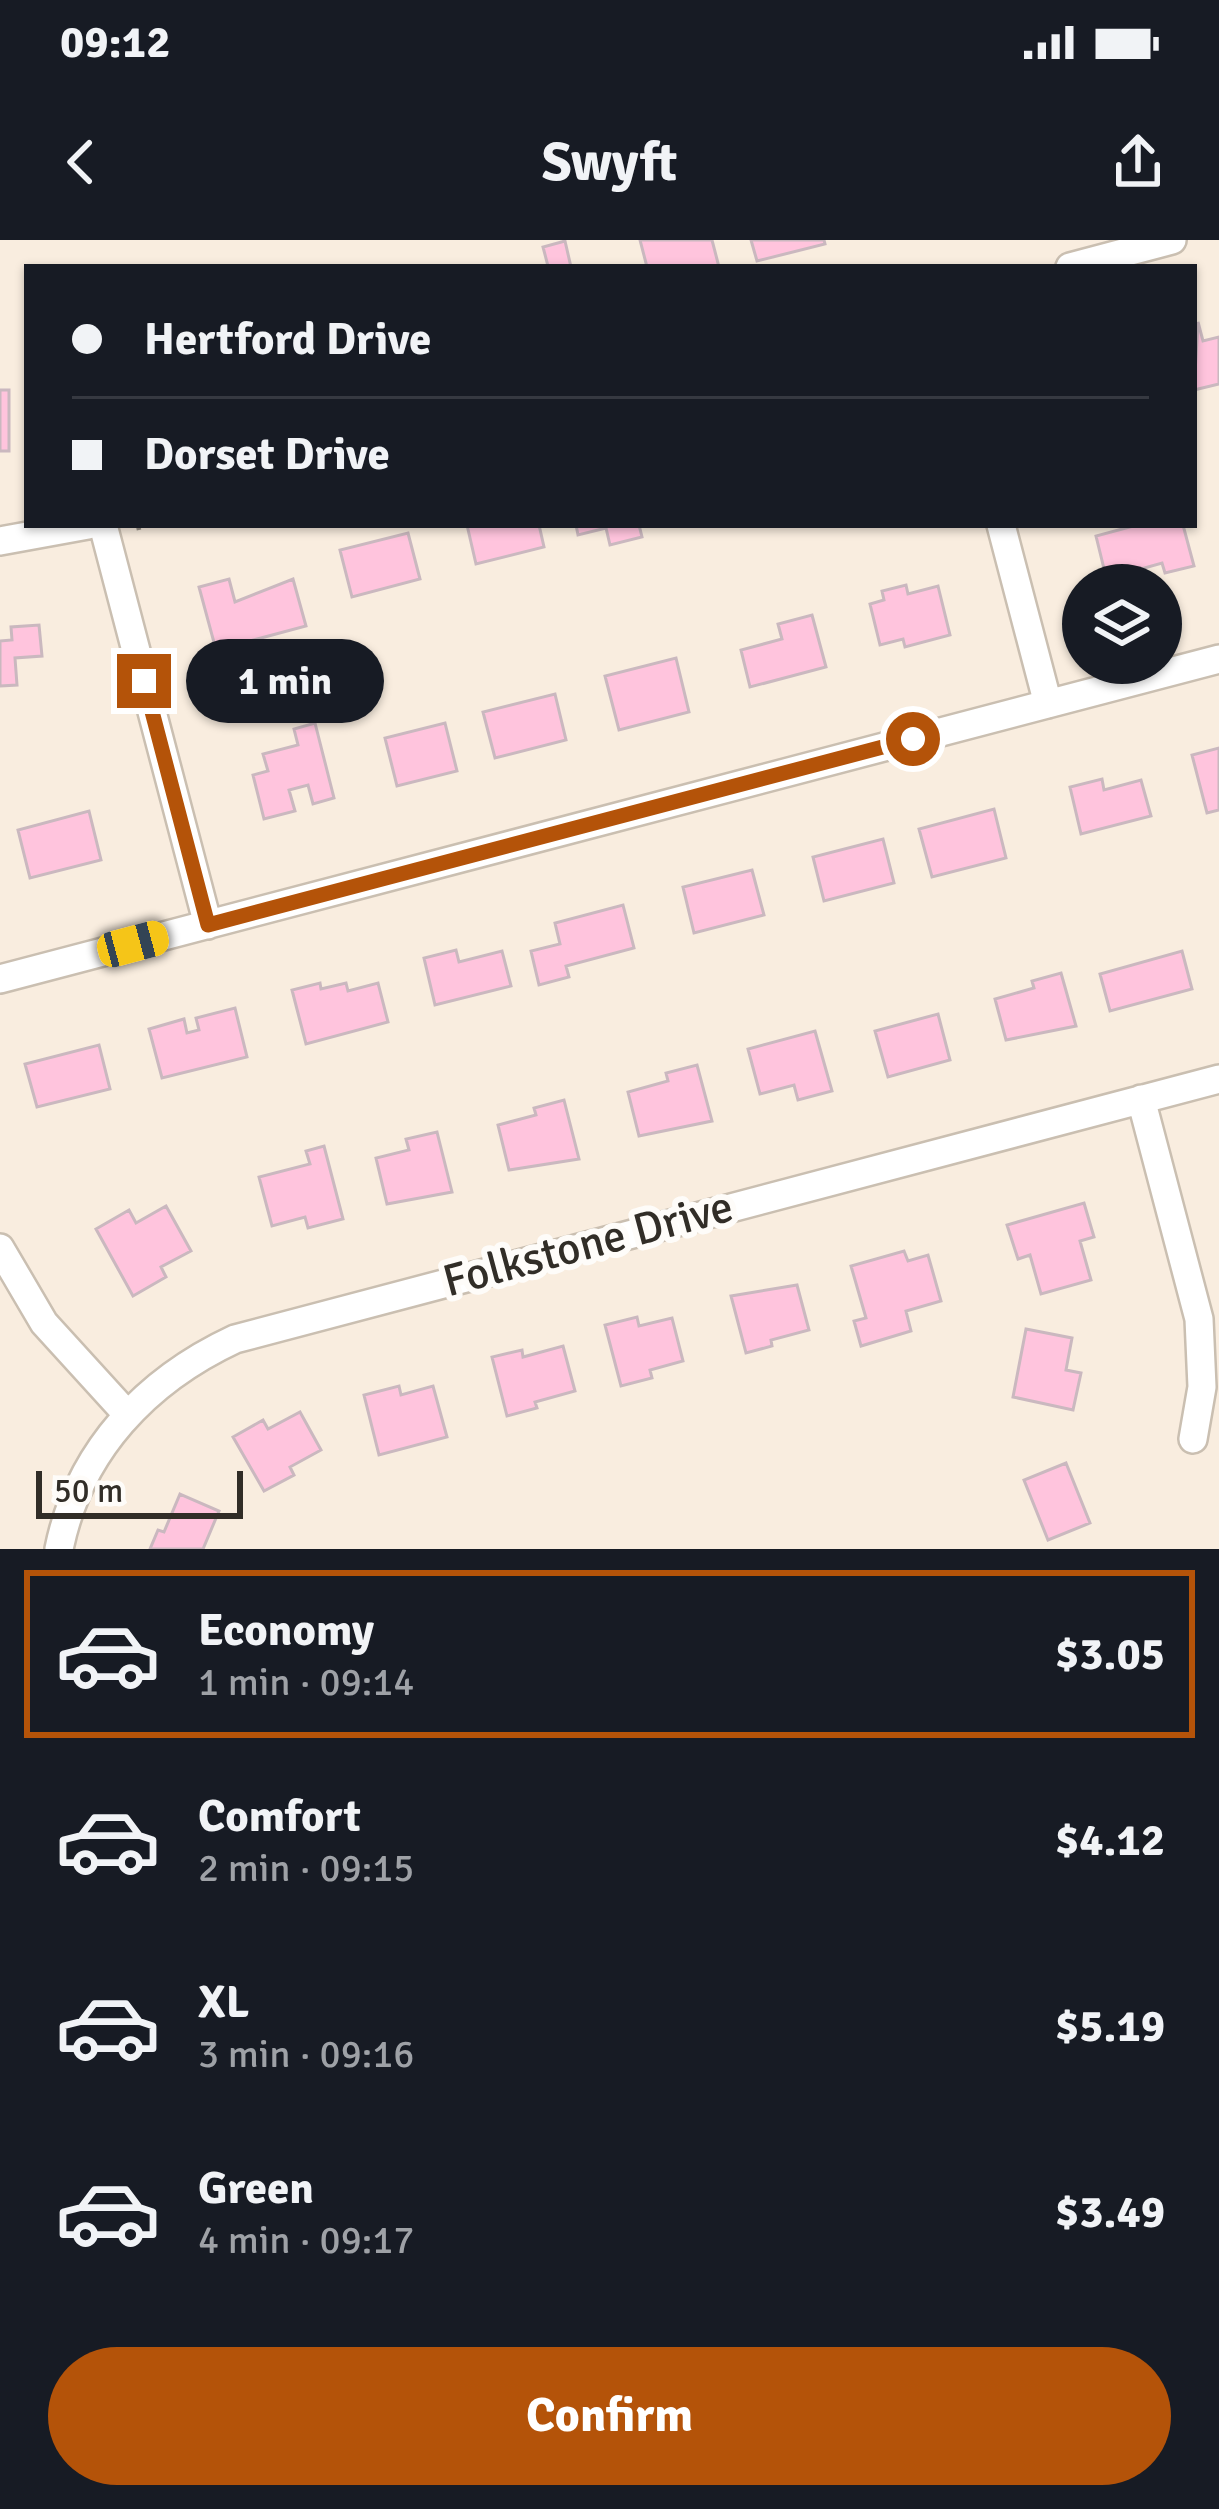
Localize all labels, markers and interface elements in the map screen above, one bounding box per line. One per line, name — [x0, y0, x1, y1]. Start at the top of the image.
text: 09:12 — [60, 15, 170, 70]
icon: back — [48, 129, 114, 195]
text: Swyft — [542, 129, 677, 196]
icon: share — [1105, 129, 1171, 195]
text: Hertford Drive — [144, 312, 431, 367]
text: Dorset Drive — [144, 427, 390, 482]
map controls — [1062, 564, 1182, 684]
button: layers — [1062, 564, 1182, 684]
callout: 1 min — [186, 639, 384, 723]
route end — [117, 654, 171, 708]
text: 1 min — [238, 657, 332, 705]
route start — [886, 712, 940, 766]
car — [94, 917, 172, 971]
street label: Folkstone Drive — [437, 1179, 739, 1309]
scale bar — [36, 1465, 243, 1518]
text: 50 m — [54, 1471, 123, 1512]
icon: car — [54, 1600, 162, 1708]
text: Economy — [198, 1603, 374, 1658]
text: $3.05 — [1055, 1627, 1165, 1682]
text: 1 min · 09:14 — [198, 1658, 414, 1706]
icon: car — [54, 1786, 162, 1894]
text: Comfort — [198, 1789, 361, 1844]
text: $4.12 — [1055, 1813, 1165, 1868]
text: 2 min · 09:15 — [198, 1844, 414, 1892]
icon: car — [54, 1972, 162, 2080]
text: XL — [198, 1975, 249, 2030]
text: $5.19 — [1055, 1999, 1165, 2054]
text: 3 min · 09:16 — [198, 2030, 414, 2078]
icon: car — [54, 2158, 162, 2266]
text: Green — [198, 2161, 314, 2216]
text: $3.49 — [1055, 2185, 1165, 2240]
text: 4 min · 09:17 — [198, 2216, 414, 2264]
button: Confirm — [48, 2347, 1171, 2485]

